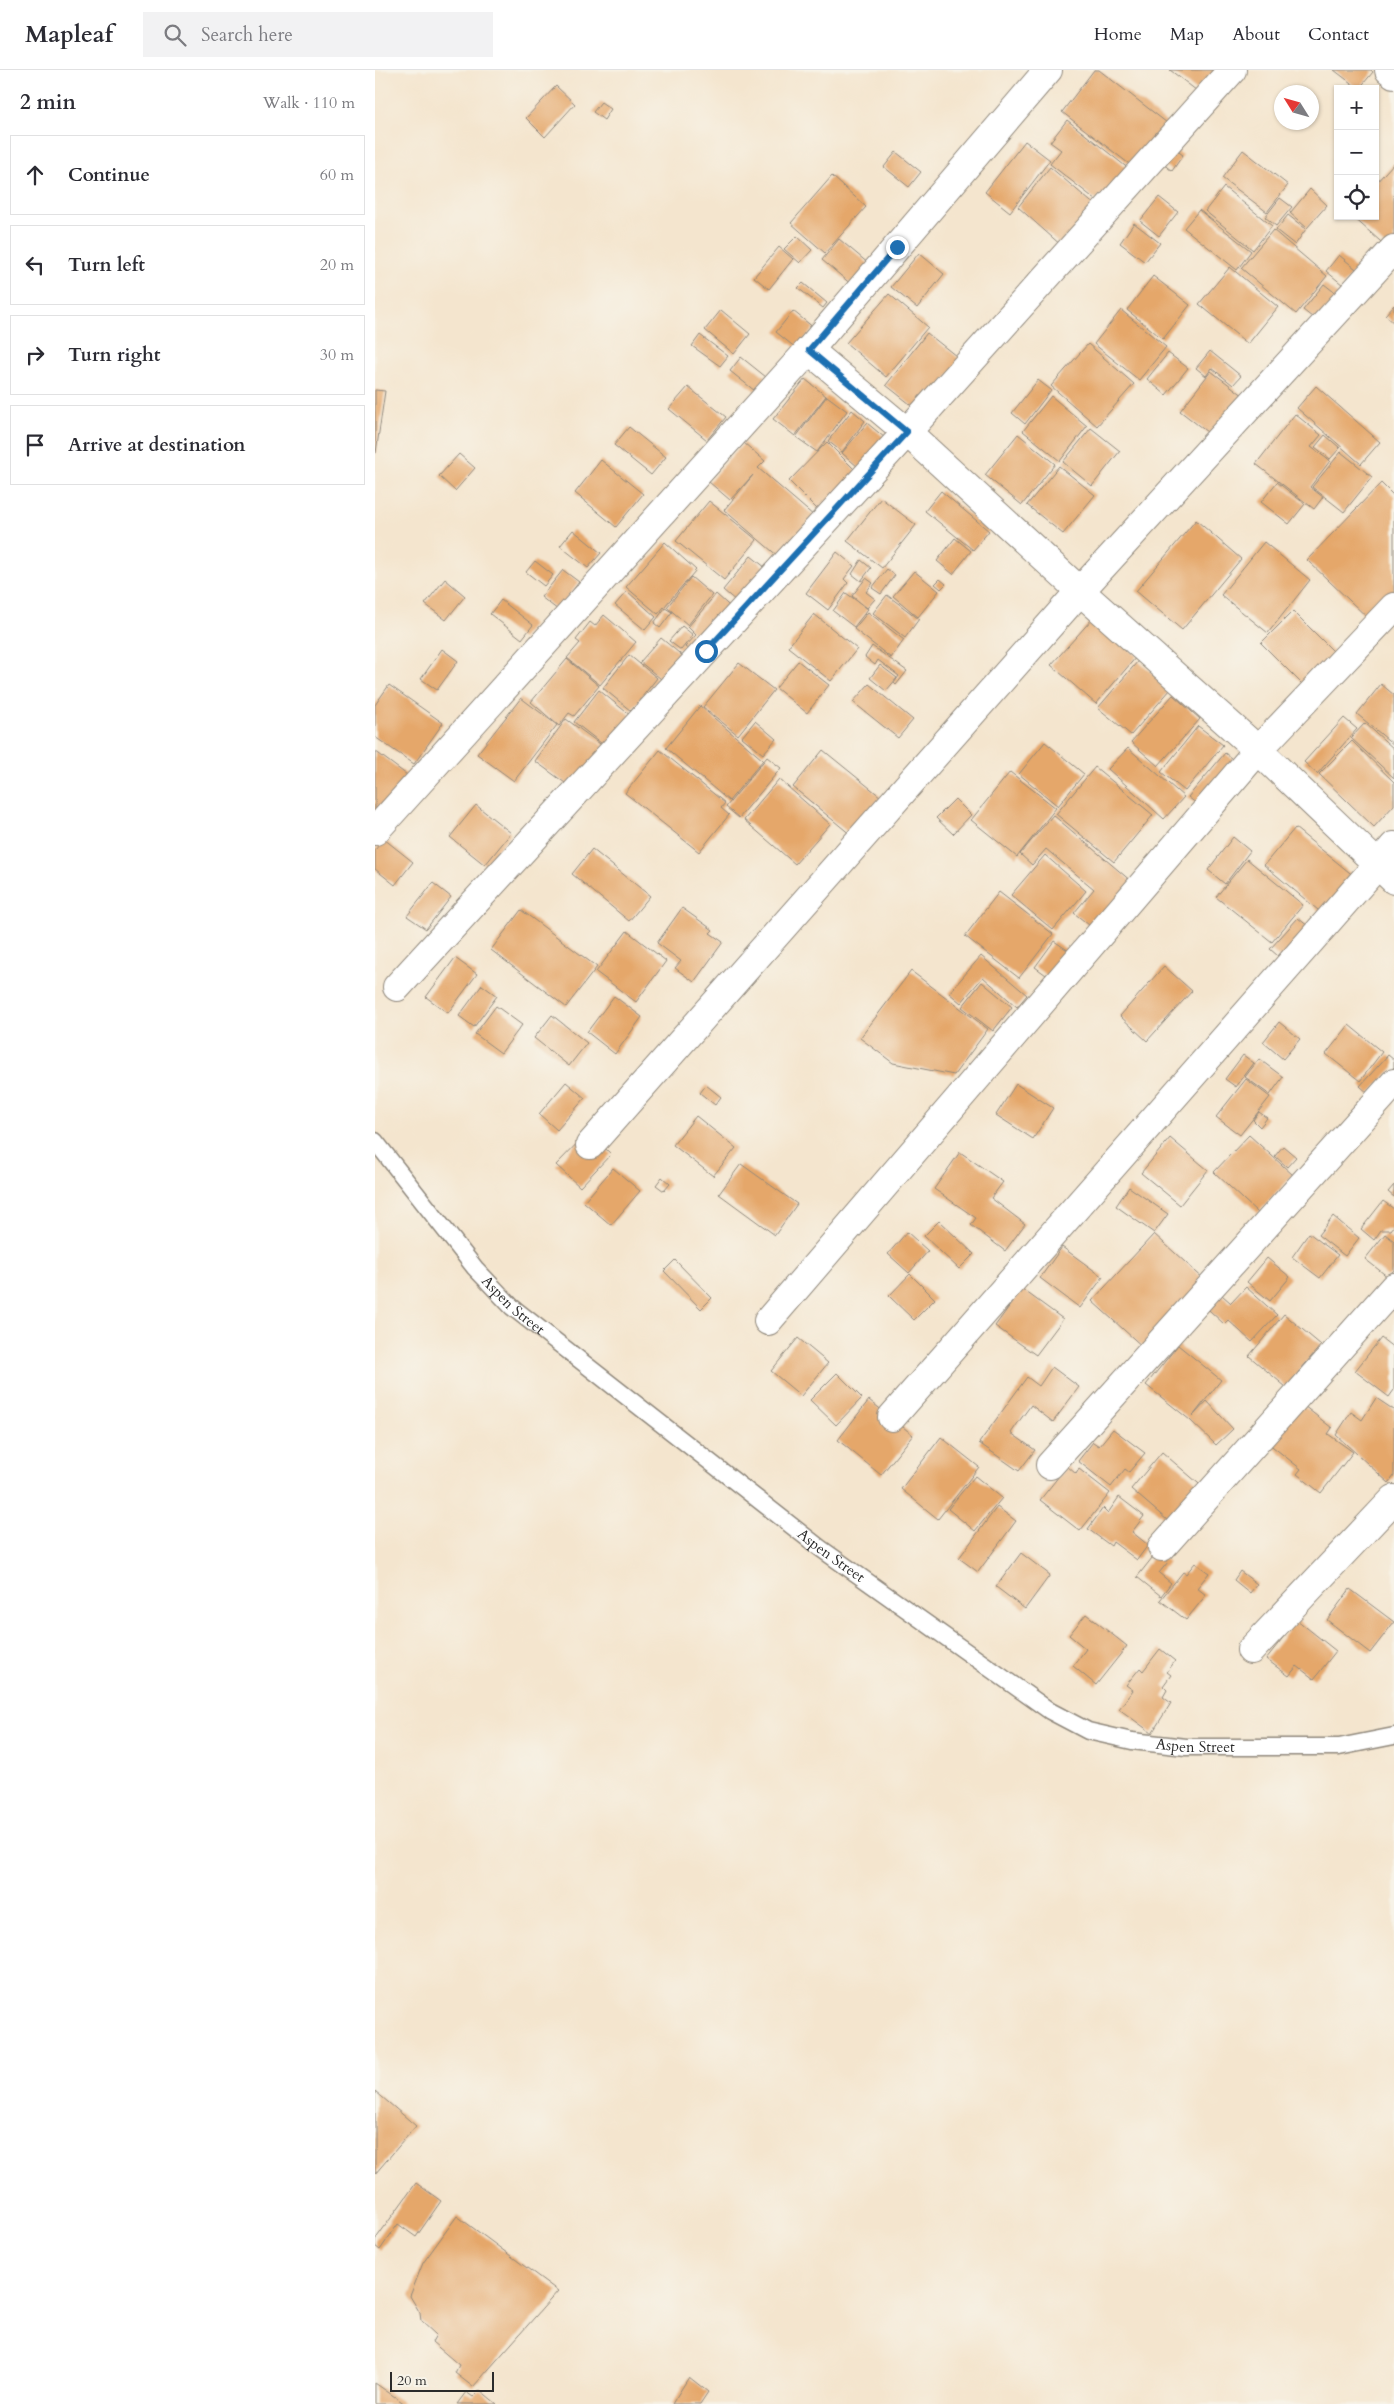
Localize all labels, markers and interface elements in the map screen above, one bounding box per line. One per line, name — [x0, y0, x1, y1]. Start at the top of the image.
search box — [143, 12, 493, 57]
text: Mapleaf — [25, 18, 113, 51]
icon: search — [161, 21, 189, 49]
text: Search here — [201, 22, 293, 48]
text: Home — [1094, 22, 1142, 47]
text: Map — [1170, 22, 1204, 47]
text: About — [1232, 22, 1280, 47]
text: Contact — [1308, 22, 1369, 47]
north arrow — [1274, 85, 1319, 130]
map controls — [1334, 85, 1379, 220]
button: + — [1334, 85, 1379, 130]
text: 2 min — [20, 88, 76, 117]
text: Walk · 110 m — [263, 92, 355, 114]
button: − — [1334, 130, 1379, 175]
icon: ahead — [21, 161, 49, 189]
text: Continue — [68, 162, 150, 188]
text: 60 m — [320, 164, 354, 186]
button: locate — [1334, 175, 1379, 220]
route end — [886, 236, 909, 259]
icon: left — [21, 251, 49, 279]
text: Turn left — [68, 252, 145, 278]
text: 20 m — [320, 254, 354, 276]
icon: right — [21, 341, 49, 369]
text: Turn right — [68, 342, 160, 368]
text: 30 m — [320, 344, 354, 366]
icon: arrive — [21, 431, 49, 459]
text: Arrive at destination — [68, 432, 245, 458]
route start — [695, 640, 718, 663]
street label: Aspen Street — [477, 1271, 549, 1339]
street label: Aspen Street — [793, 1524, 869, 1587]
street label: Aspen Street — [1155, 1734, 1235, 1757]
scale bar — [390, 2369, 494, 2392]
text: 20 m — [397, 2371, 427, 2390]

